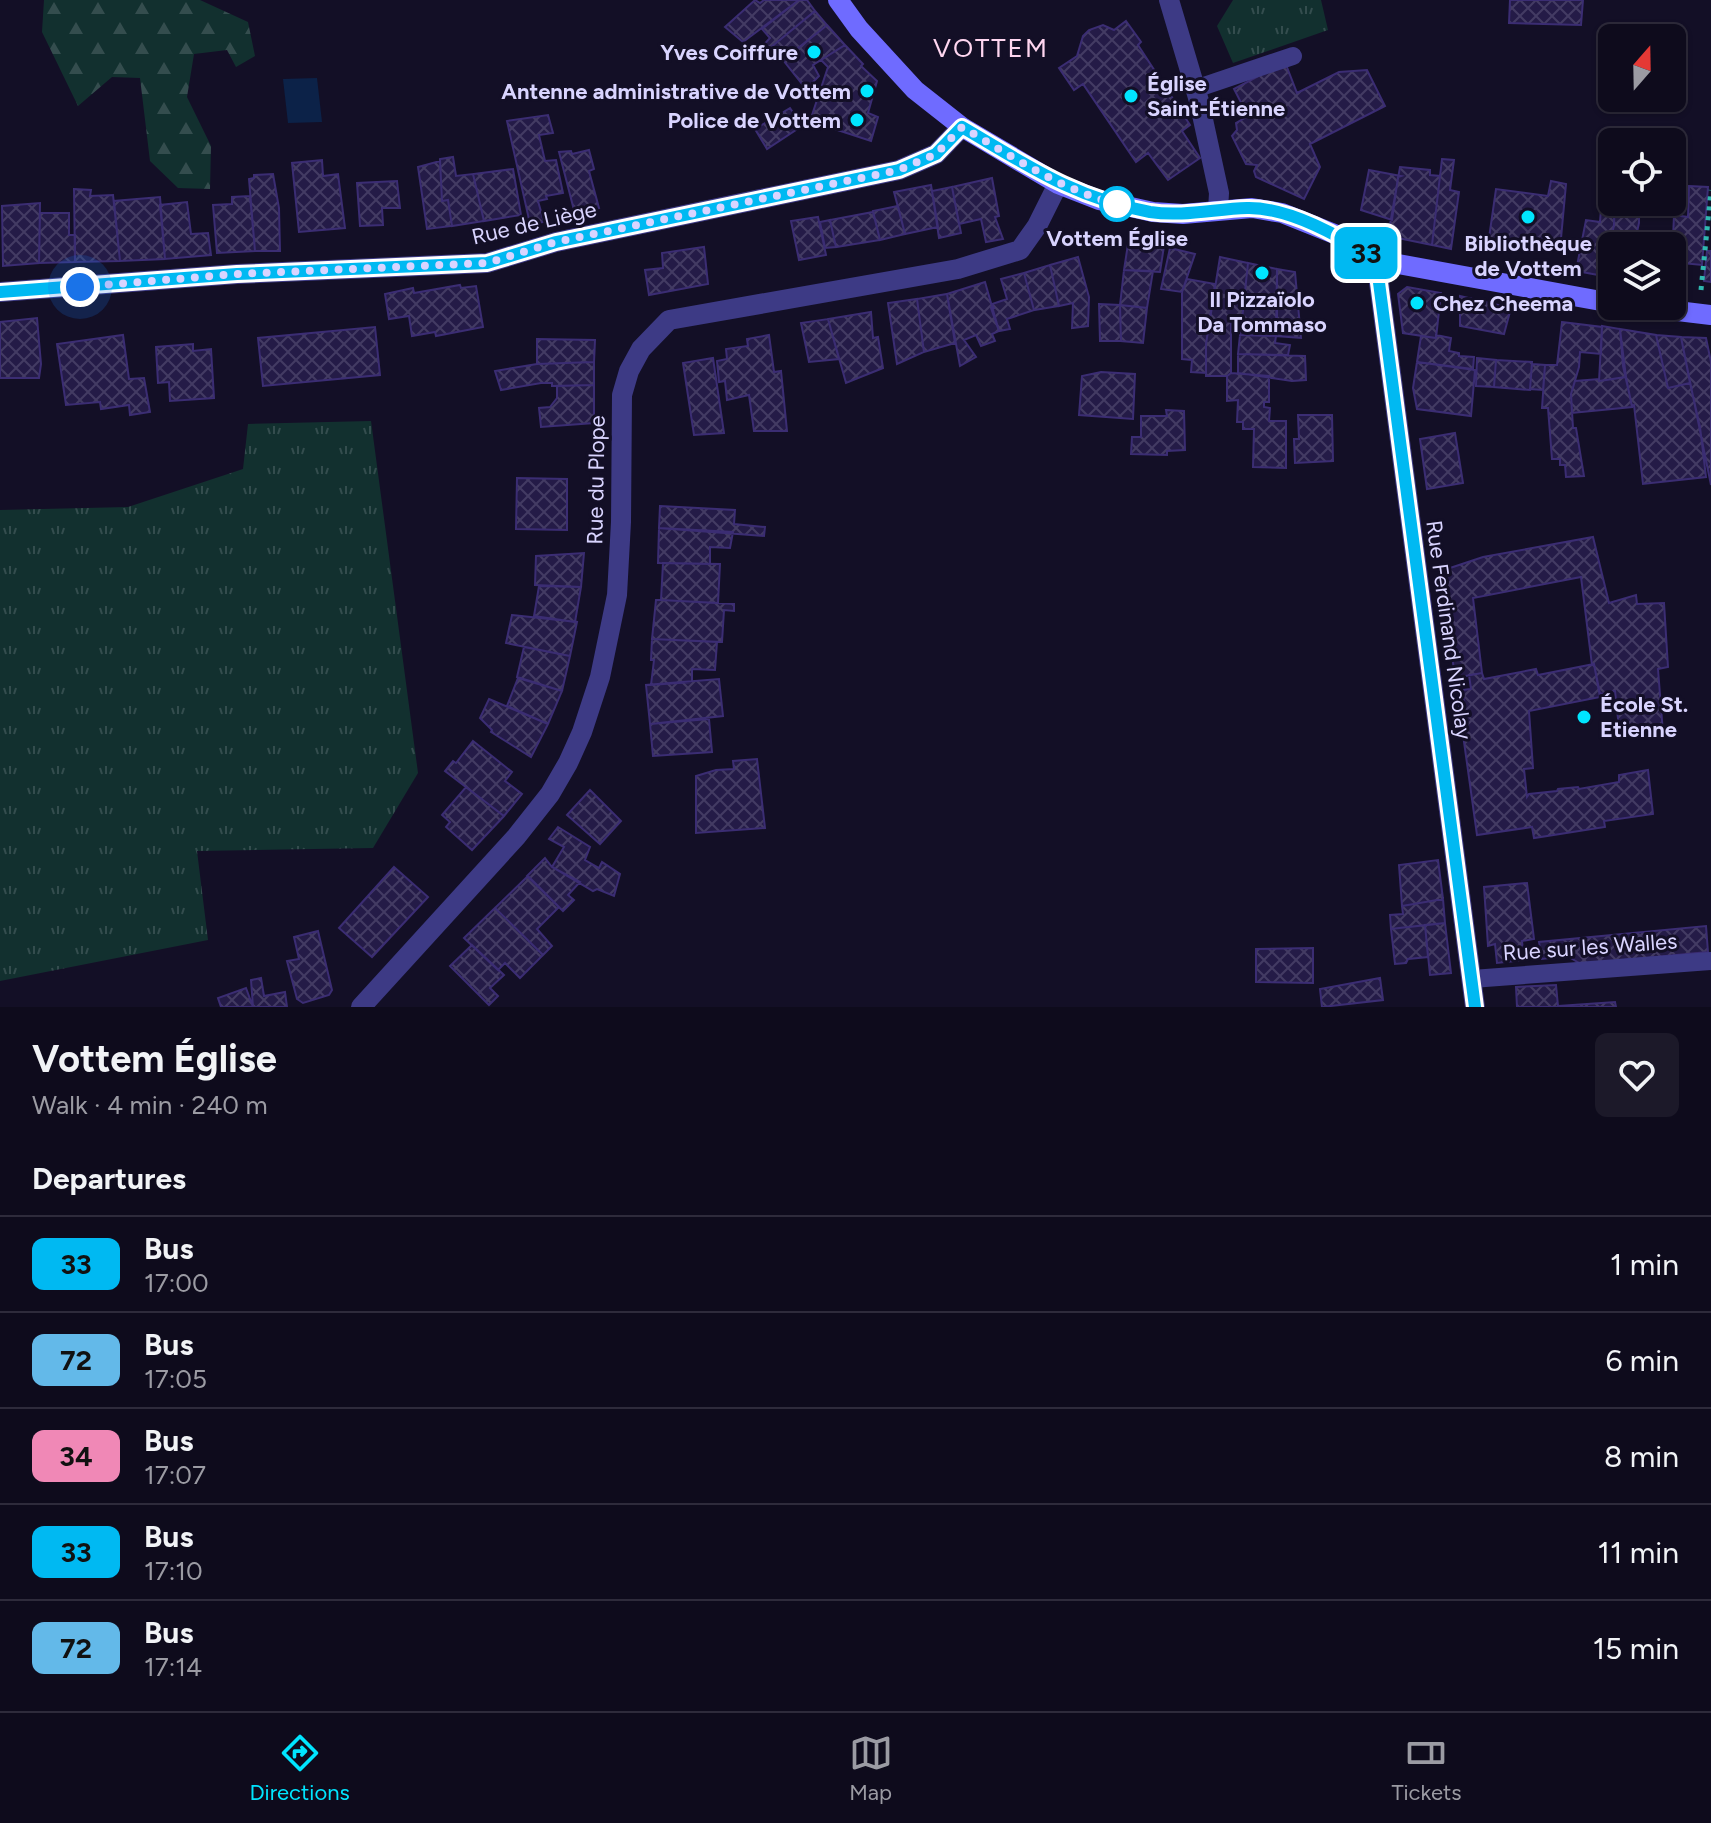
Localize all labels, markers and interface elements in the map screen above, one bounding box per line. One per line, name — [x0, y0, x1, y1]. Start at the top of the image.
north arrow — [1598, 24, 1686, 112]
map controls — [1598, 24, 1686, 320]
district label: VOTTEM — [933, 32, 1049, 64]
place label: Yves Coiffure — [660, 39, 798, 66]
marker: Yves Coiffure — [805, 43, 823, 61]
place label: Église Saint-Étienne — [1147, 70, 1285, 122]
place label: Antenne administrative de Vottem — [501, 78, 851, 105]
marker: Antenne administrative de Vottem — [858, 82, 876, 100]
marker: Église Saint-Étienne — [1122, 87, 1140, 105]
place label: Police de Vottem — [667, 107, 841, 134]
marker: Police de Vottem — [848, 111, 866, 129]
button: locate — [1598, 128, 1686, 216]
marker: Vottem Église — [1100, 187, 1134, 221]
street label: Rue de Liège — [469, 196, 599, 250]
marker: Bibliothèque de Vottem — [1519, 208, 1537, 226]
place label: Vottem Église — [1046, 225, 1188, 252]
line badge: 33 — [1330, 227, 1402, 279]
place label: Bibliothèque de Vottem — [1464, 230, 1592, 282]
button: layers — [1598, 232, 1686, 320]
text: 33 — [1350, 236, 1382, 270]
marker: Il Pizzaïolo Da Tommaso — [1253, 264, 1271, 282]
your location — [60, 267, 100, 307]
place label: Il Pizzaïolo Da Tommaso — [1197, 286, 1327, 338]
place label: Chez Cheema — [1433, 290, 1573, 317]
marker: Chez Cheema — [1408, 294, 1426, 312]
street label: Rue du Plope — [581, 415, 611, 545]
street label: Rue Ferdinand Nicolay — [1420, 519, 1478, 742]
place label: École St. Etienne — [1600, 691, 1688, 743]
marker: École St. Etienne — [1575, 708, 1593, 726]
street label: Rue sur les Walles — [1502, 927, 1678, 967]
button: heart — [1595, 1033, 1679, 1117]
text: Vottem Église — [32, 1036, 277, 1082]
text: Walk · 4 min · 240 m — [32, 1089, 268, 1121]
text: Departures — [32, 1160, 186, 1197]
text: Bus — [144, 1230, 193, 1267]
text: 1 min — [1610, 1246, 1679, 1283]
text: 33 — [60, 1247, 92, 1281]
text: 17:00 — [144, 1267, 209, 1299]
text: Bus — [144, 1326, 193, 1363]
text: 6 min — [1605, 1342, 1679, 1379]
text: 72 — [60, 1343, 92, 1377]
text: 17:05 — [144, 1363, 207, 1395]
text: Bus — [144, 1422, 193, 1459]
text: 8 min — [1604, 1438, 1679, 1475]
text: 34 — [59, 1439, 93, 1473]
text: 17:07 — [144, 1459, 206, 1491]
text: Bus — [144, 1518, 193, 1555]
text: 11 min — [1598, 1534, 1679, 1571]
text: 33 — [60, 1535, 92, 1569]
text: 17:10 — [144, 1555, 203, 1587]
text: Bus — [144, 1614, 193, 1651]
text: 15 min — [1593, 1630, 1679, 1667]
text: 72 — [60, 1631, 92, 1665]
text: 17:14 — [144, 1651, 202, 1683]
tab: Directions — [249, 1731, 350, 1806]
tab: Map — [849, 1731, 893, 1806]
tab: Tickets — [1391, 1731, 1462, 1806]

